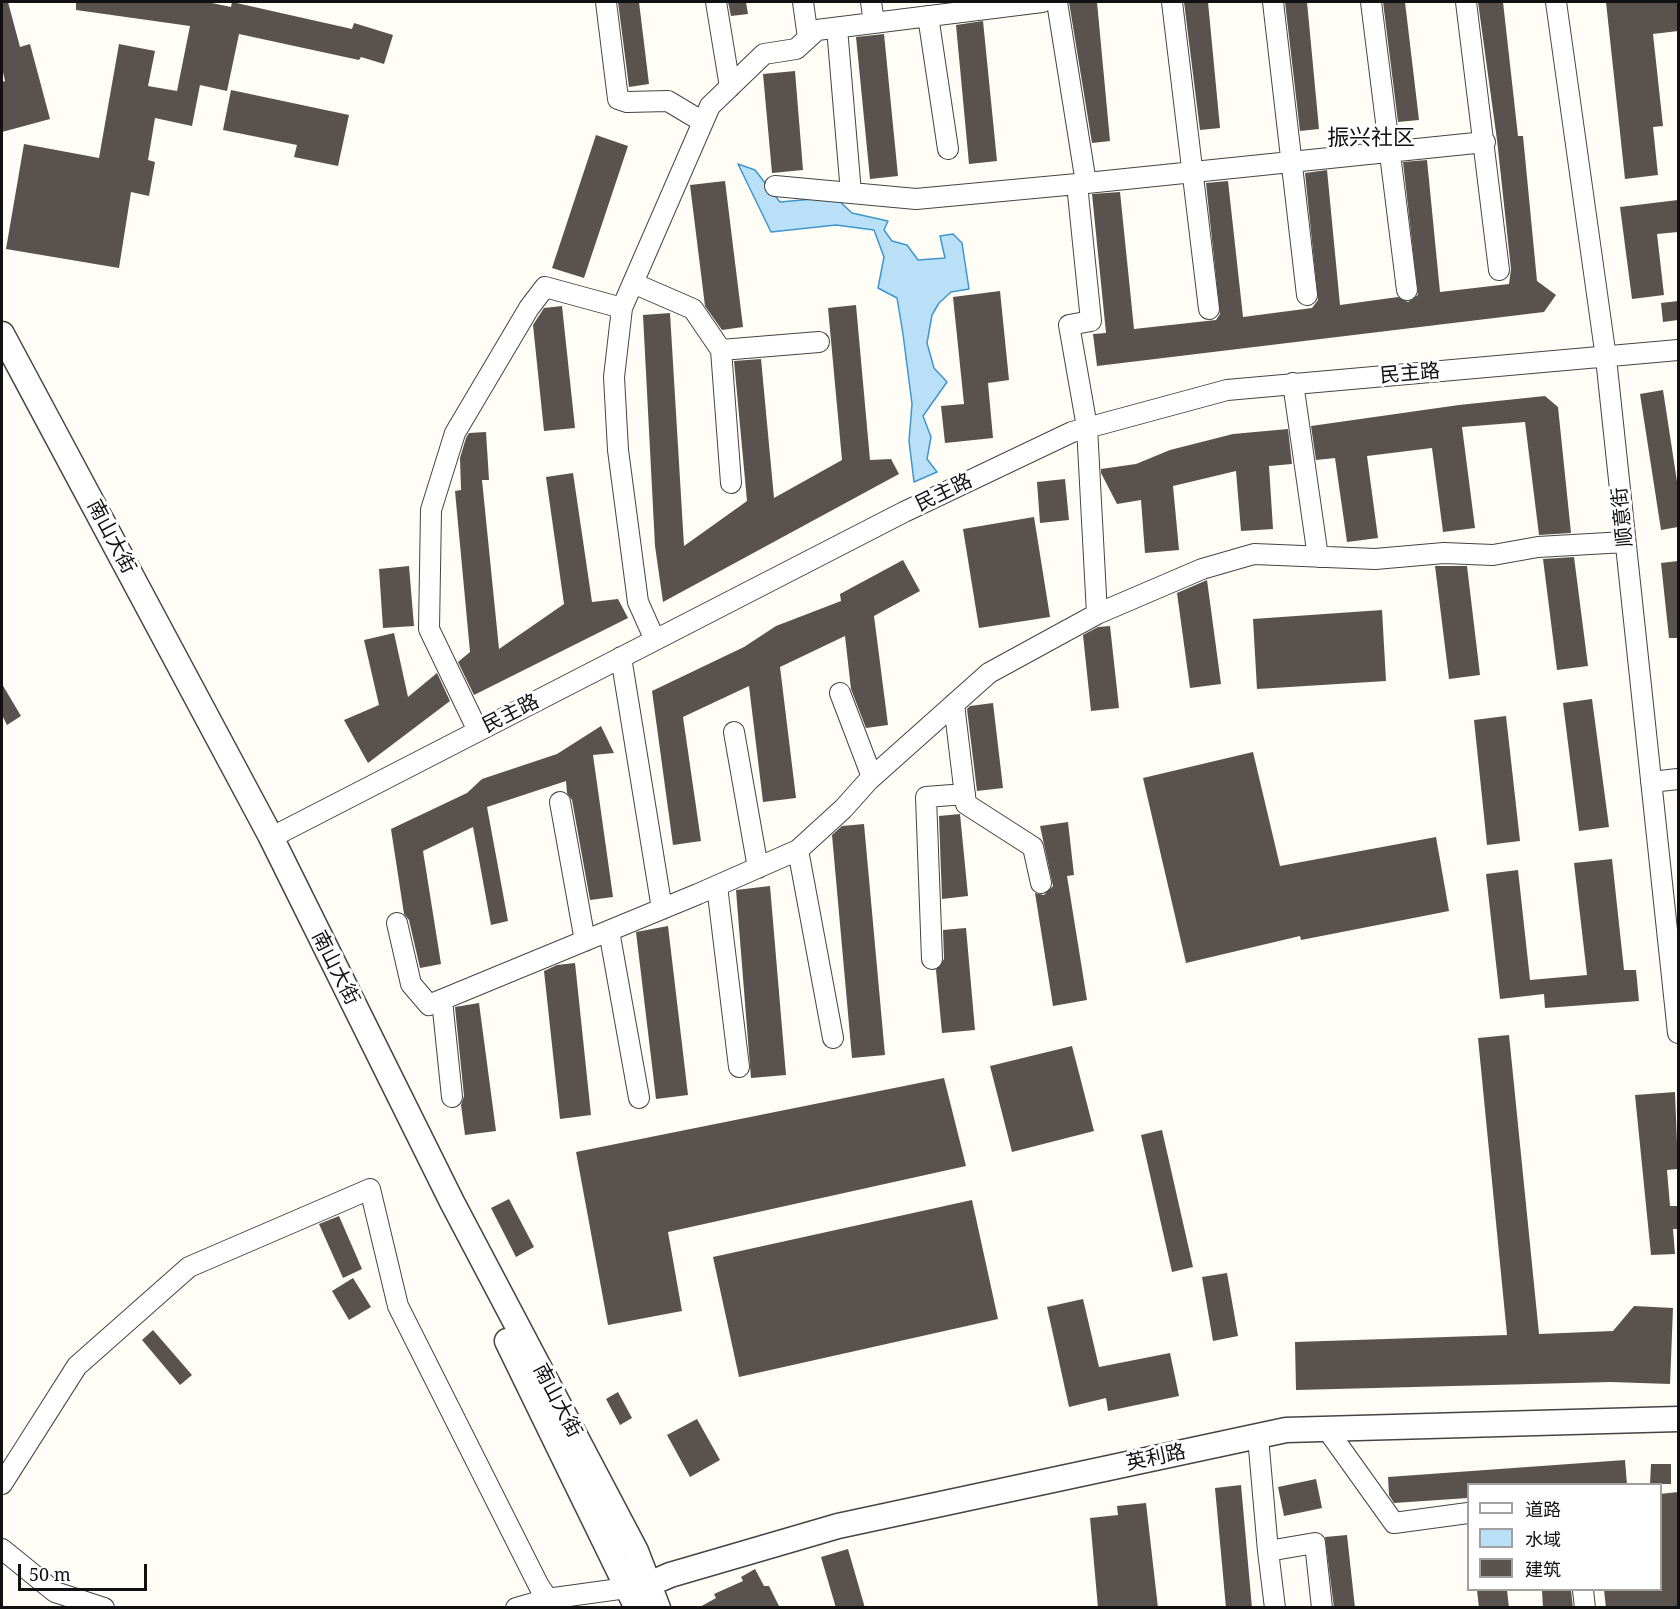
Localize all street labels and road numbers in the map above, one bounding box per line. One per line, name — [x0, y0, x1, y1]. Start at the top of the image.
street label: 民主路 — [1379, 359, 1441, 389]
street label: 民主路 — [912, 469, 976, 517]
street label: 顺意街 — [1608, 486, 1638, 548]
street label: 南山大街 — [82, 496, 140, 578]
street label: 民主路 — [479, 690, 543, 738]
street label: 南山大街 — [306, 927, 364, 1009]
street label: 南山大街 — [528, 1360, 586, 1442]
street label: 英利路 — [1124, 1440, 1188, 1476]

